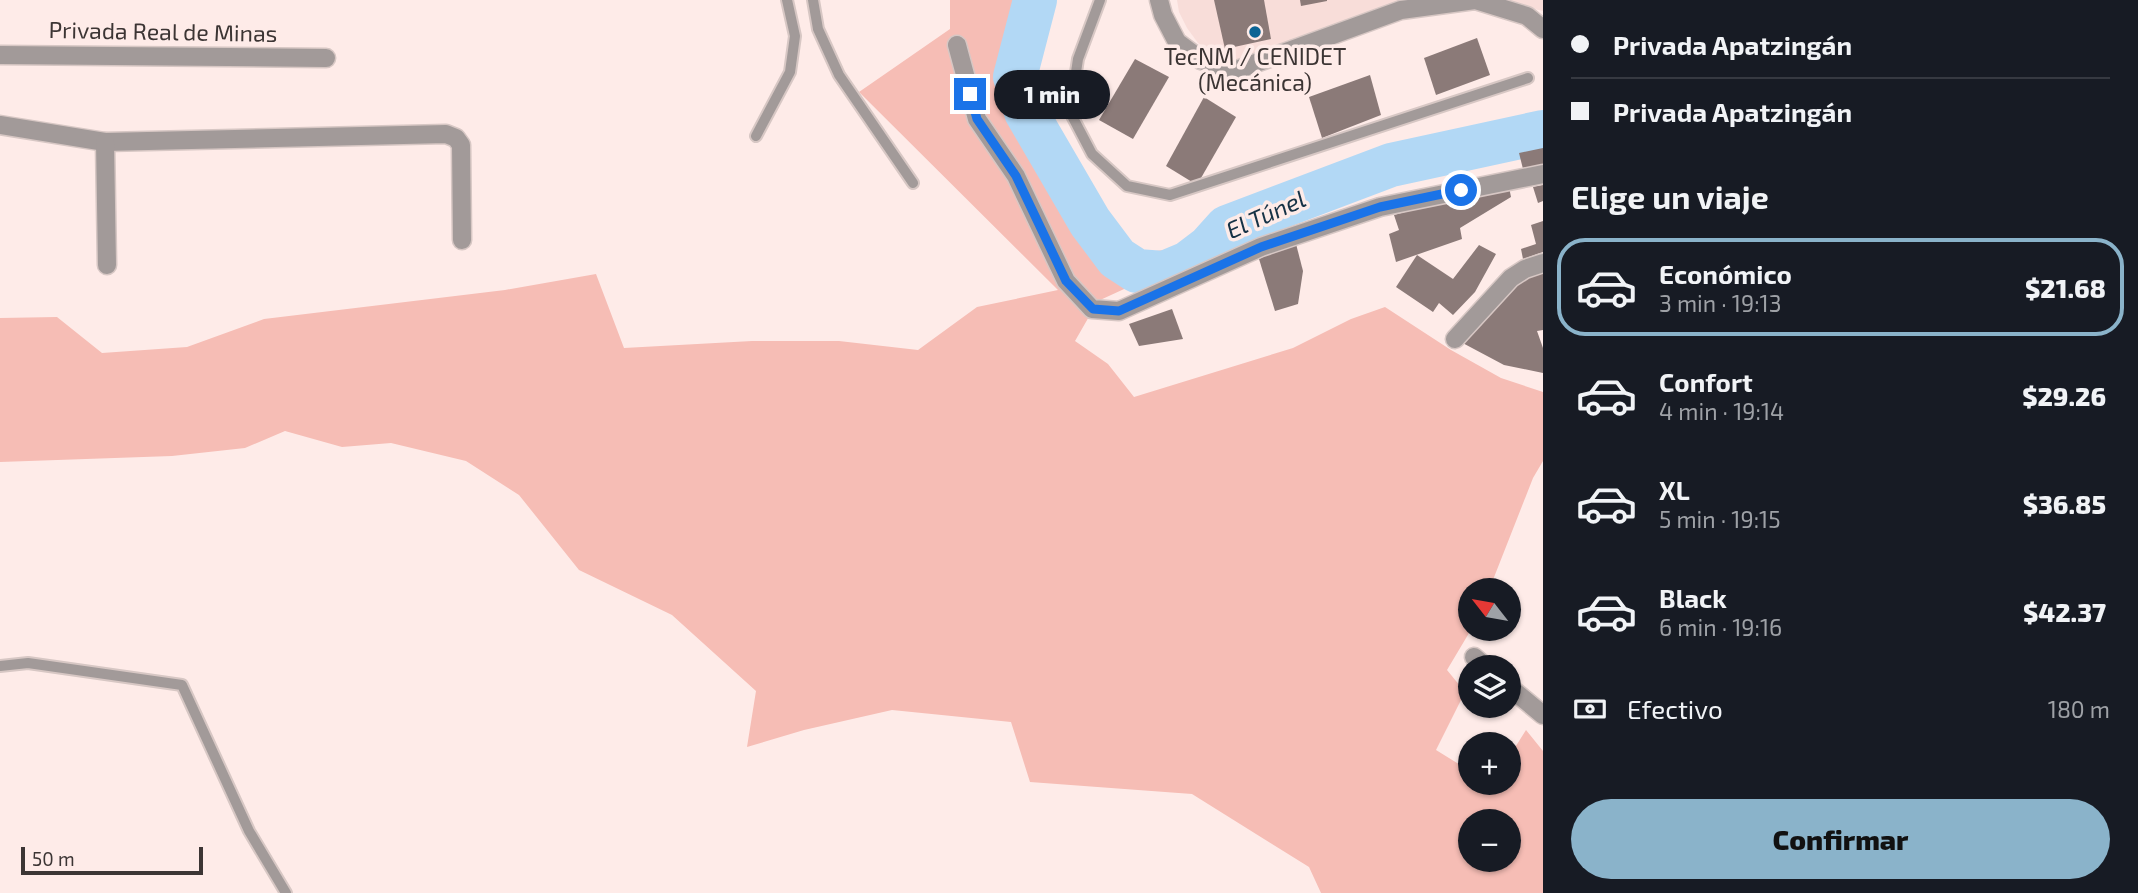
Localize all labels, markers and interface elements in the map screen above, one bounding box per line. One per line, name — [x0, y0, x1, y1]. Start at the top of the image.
street label: Privada Real de Minas — [48, 15, 278, 47]
marker: TecNM / CENIDET (Mecánica) — [1247, 24, 1263, 40]
text: Privada Apatzingán — [1613, 29, 1852, 60]
place label: TecNM / CENIDET (Mecánica) — [1164, 42, 1346, 96]
callout: 1 min — [995, 70, 1110, 119]
route end — [954, 78, 986, 110]
text: 1 min — [1024, 80, 1080, 108]
text: Privada Apatzingán — [1613, 96, 1852, 127]
route start — [1445, 174, 1477, 206]
text: Elige un viaje — [1571, 177, 1769, 215]
water label: El Túnel — [1221, 183, 1310, 244]
icon: car — [1575, 256, 1638, 319]
text: Económico — [1659, 258, 1792, 289]
text: $21.68 — [2025, 272, 2106, 303]
text: 3 min · 19:13 — [1659, 289, 1782, 317]
icon: car — [1575, 364, 1638, 427]
text: Confort — [1659, 366, 1753, 397]
text: $29.26 — [2022, 380, 2106, 411]
text: 4 min · 19:14 — [1659, 397, 1784, 425]
icon: car — [1575, 472, 1638, 535]
text: XL — [1659, 474, 1690, 505]
text: $36.85 — [2023, 488, 2106, 519]
text: 5 min · 19:15 — [1659, 505, 1781, 533]
north arrow — [1458, 578, 1521, 640]
map controls — [1458, 578, 1521, 872]
icon: car — [1575, 580, 1638, 643]
text: Black — [1659, 582, 1727, 613]
text: $42.37 — [2023, 596, 2106, 627]
text: 6 min · 19:16 — [1659, 613, 1782, 641]
button: layers — [1458, 655, 1521, 718]
icon: cash — [1571, 690, 1609, 728]
text: Efectivo — [1627, 693, 1723, 724]
text: 180 m — [2048, 695, 2110, 723]
button: + — [1458, 732, 1521, 795]
button: Confirmar — [1571, 799, 2110, 879]
button: − — [1458, 809, 1521, 872]
scale bar — [21, 844, 203, 876]
text: 50 m — [32, 847, 75, 870]

